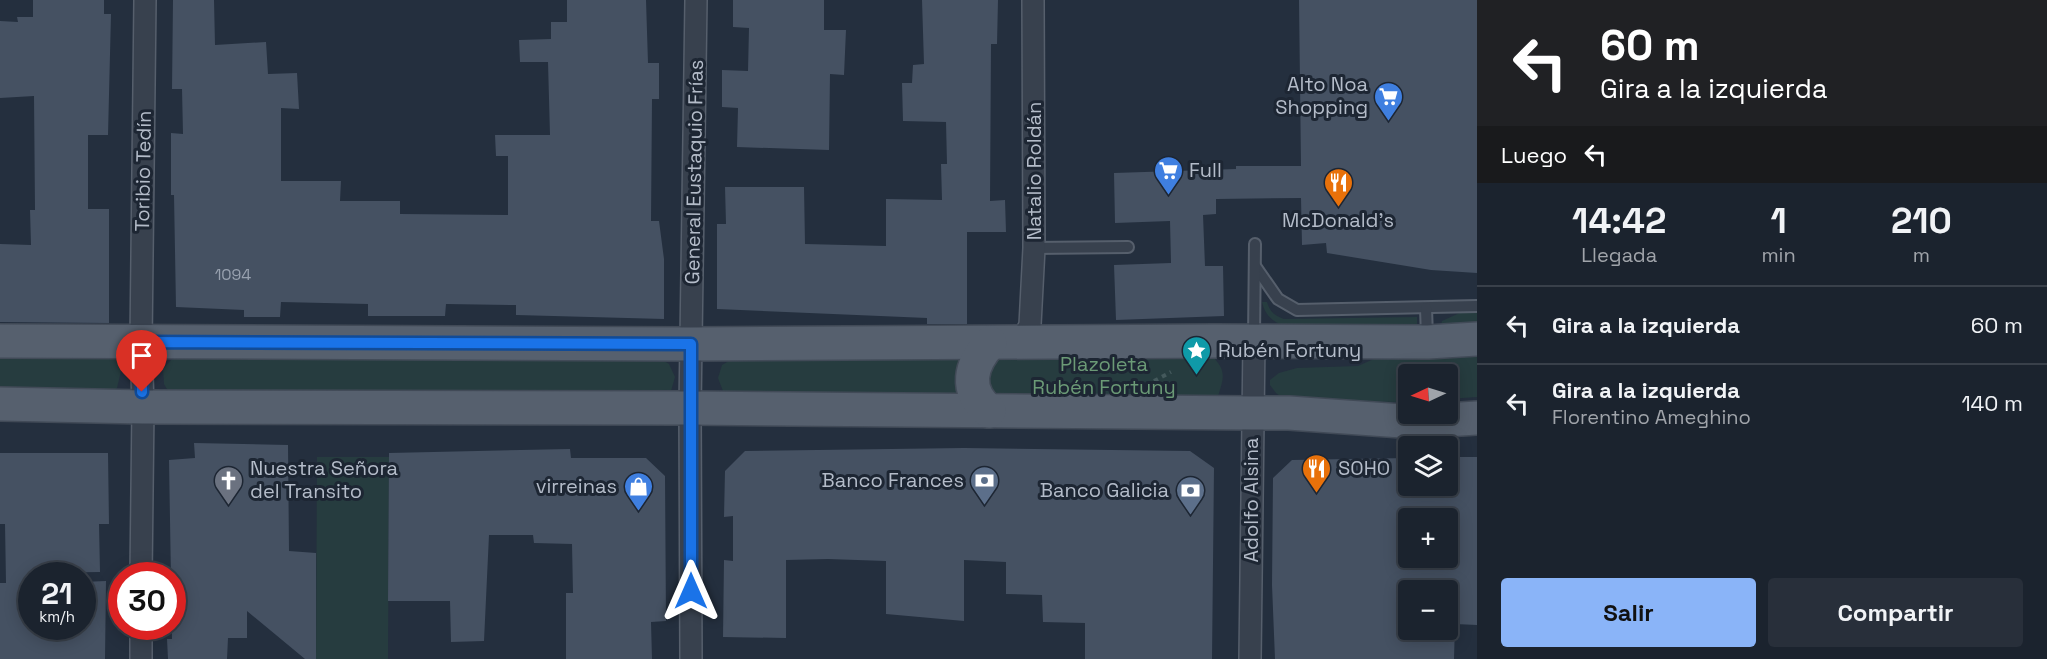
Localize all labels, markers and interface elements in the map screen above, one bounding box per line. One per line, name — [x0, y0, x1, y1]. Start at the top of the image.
text: 60 m — [1600, 19, 1700, 72]
icon: left — [1501, 24, 1579, 102]
street label: General Eustaquio Frías — [679, 59, 709, 285]
place label: Alto Noa Shopping — [1275, 71, 1368, 120]
text: Gira a la izquierda — [1600, 71, 1827, 106]
supermarket icon: Alto Noa Shopping — [1373, 80, 1405, 122]
street label: Natalio Roldán — [1021, 102, 1047, 240]
street label: Toribio Tedín — [129, 110, 157, 232]
icon: left — [1579, 138, 1612, 171]
text: Luego — [1501, 141, 1567, 169]
supermarket icon: Full — [1152, 154, 1184, 196]
place label: Full — [1189, 157, 1222, 183]
restaurant icon: McDonald's — [1322, 166, 1354, 208]
text: 14:42 — [1572, 198, 1666, 244]
text: 1 — [1770, 198, 1787, 244]
text: 210 — [1891, 198, 1952, 244]
place label: McDonald's — [1282, 207, 1394, 233]
text: Llegada — [1581, 242, 1657, 268]
text: min — [1761, 242, 1796, 268]
text: m — [1913, 242, 1930, 268]
house number: 1094 — [215, 264, 251, 285]
icon: left — [1501, 309, 1534, 342]
text: Gira a la izquierda — [1552, 311, 1740, 339]
text: 60 m — [1971, 311, 2023, 339]
pin — [116, 330, 167, 392]
place icon: Rubén Fortuny — [1181, 334, 1213, 376]
place label: Rubén Fortuny — [1218, 337, 1361, 363]
icon: arrive — [125, 339, 158, 372]
park label: Plazoleta Rubén Fortuny — [1032, 351, 1176, 400]
north arrow — [1398, 364, 1458, 424]
map controls — [1398, 364, 1458, 640]
text: Gira a la izquierda — [1552, 376, 1740, 404]
icon: left — [1501, 387, 1534, 420]
text: 140 m — [1961, 389, 2023, 417]
text: Florentino Ameghino — [1552, 404, 1751, 430]
button: layers — [1398, 436, 1458, 496]
street label: Adolfo Alsina — [1238, 437, 1264, 563]
restaurant icon: SOHO — [1301, 452, 1333, 494]
place label: Nuestra Señora del Transito — [250, 455, 398, 504]
place label: SOHO — [1338, 455, 1390, 481]
church icon: Nuestra Señora del Transito — [213, 464, 245, 506]
bank icon: Banco Frances — [969, 464, 1001, 506]
place label: Banco Frances — [821, 467, 964, 493]
shop icon: virreinas — [622, 470, 654, 512]
place label: virreinas — [536, 473, 617, 499]
bank icon: Banco Galicia — [1174, 474, 1206, 516]
place label: Banco Galicia — [1040, 477, 1169, 503]
button: + — [1398, 508, 1458, 568]
position arrow — [659, 559, 723, 623]
speed limit sign: 30 — [108, 562, 186, 640]
text: 21 — [41, 574, 73, 613]
button: Salir — [1501, 578, 1756, 647]
button: Compartir — [1768, 578, 2023, 647]
button: − — [1398, 580, 1458, 640]
text: km/h — [39, 607, 75, 626]

